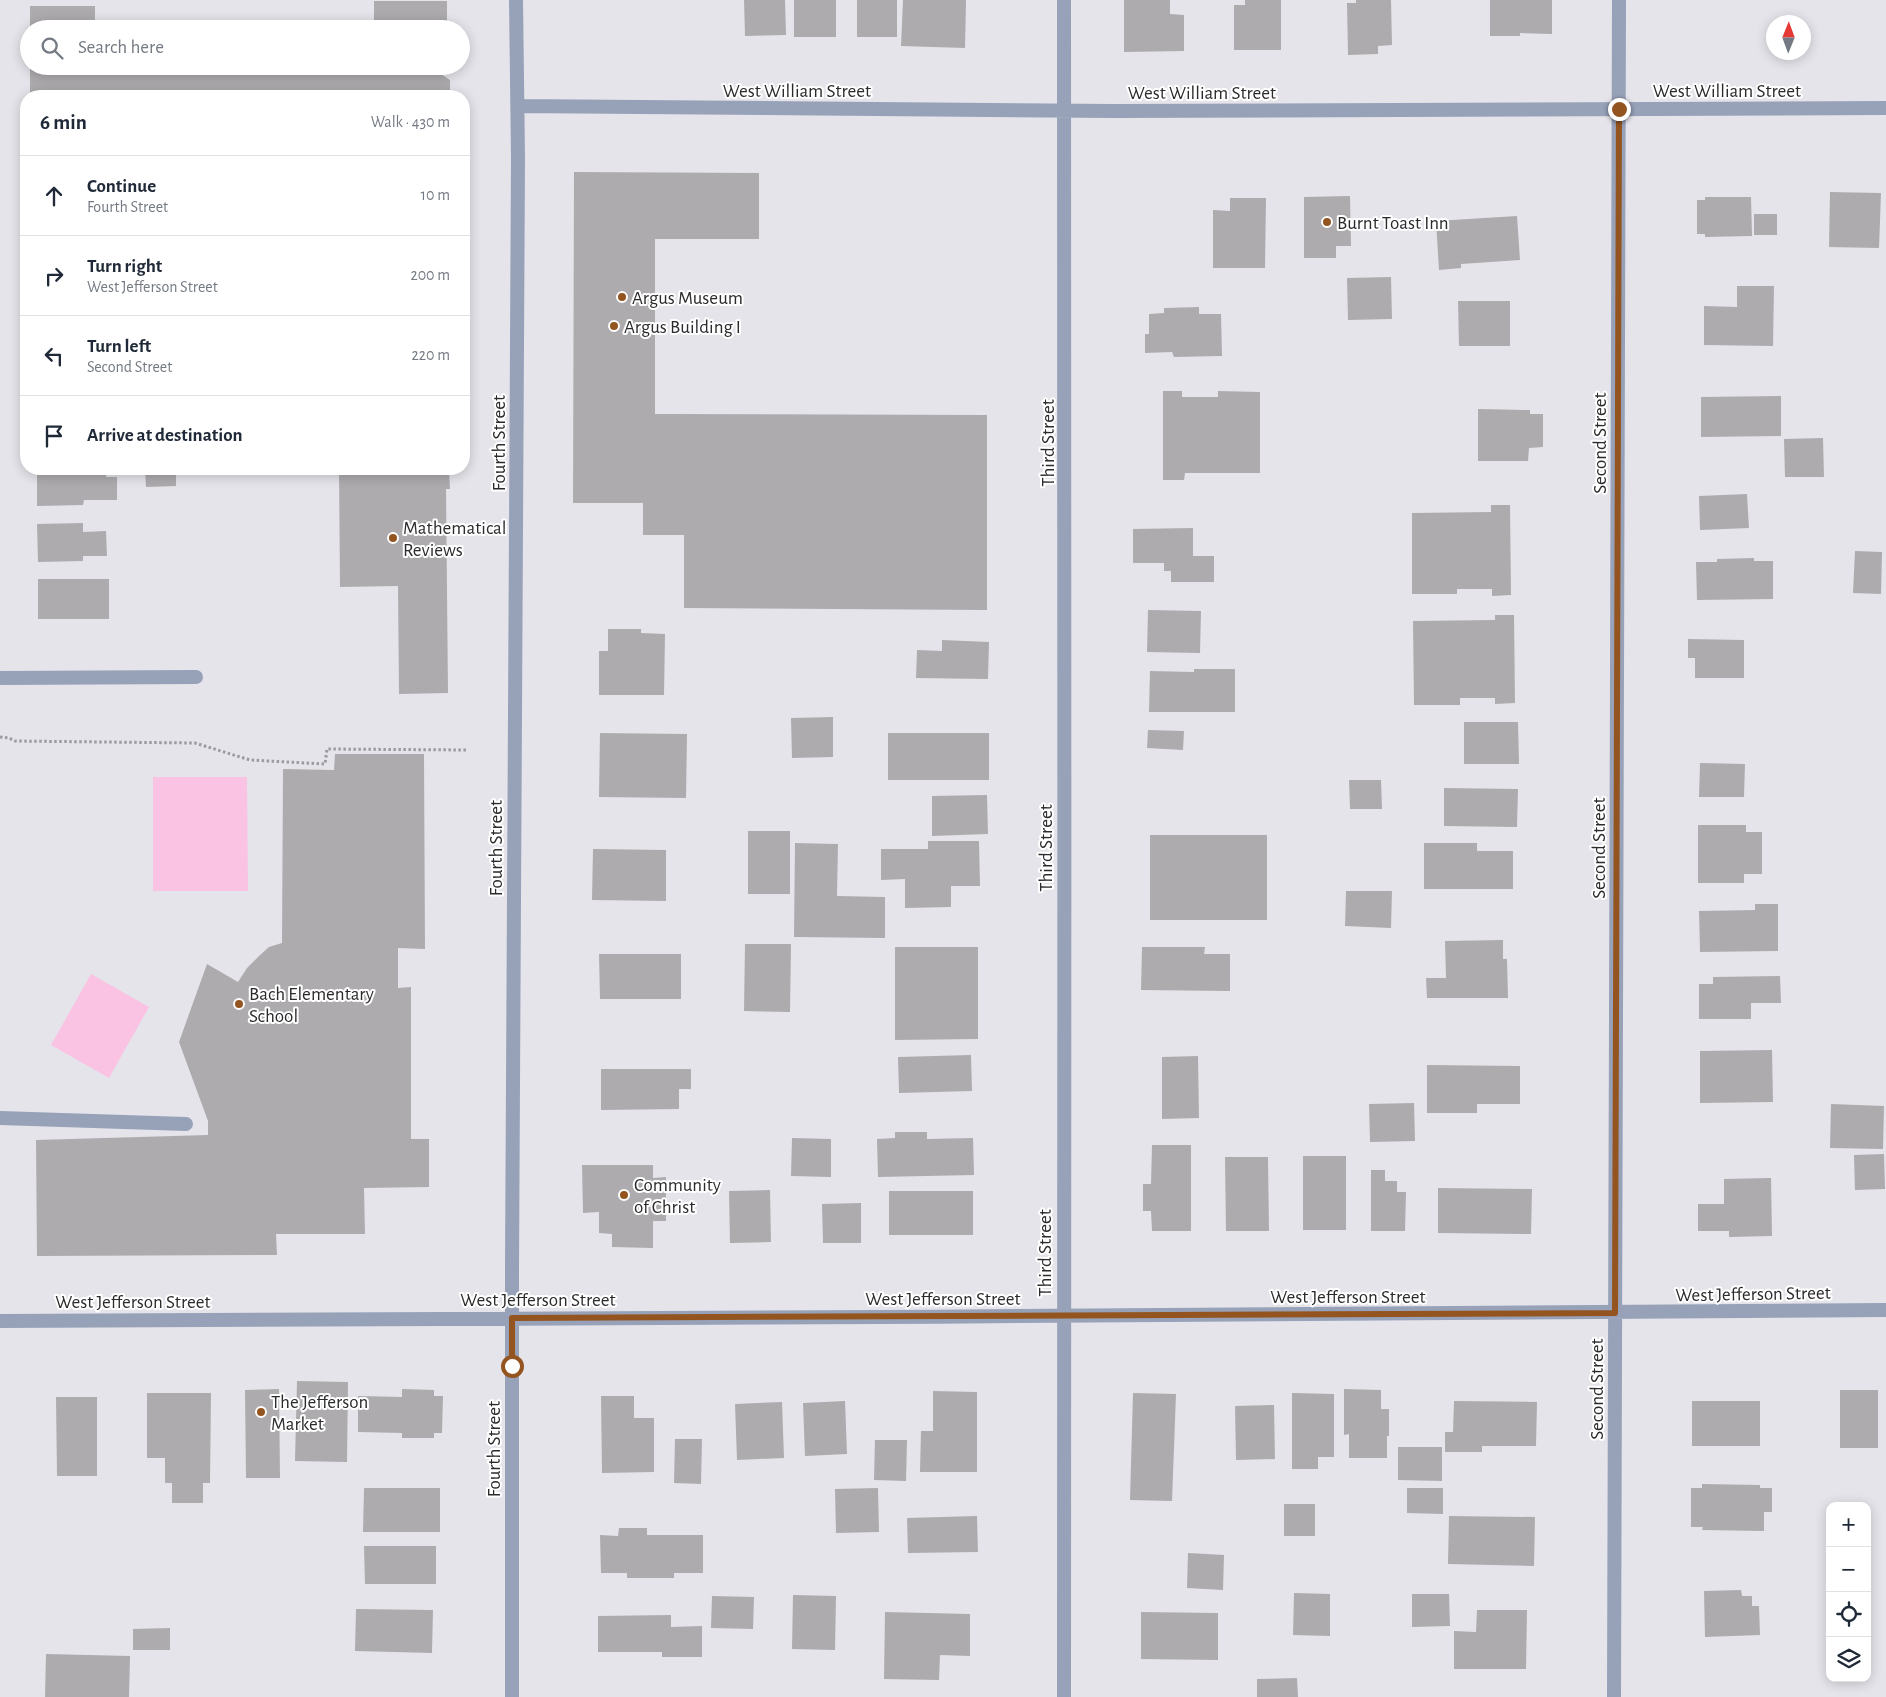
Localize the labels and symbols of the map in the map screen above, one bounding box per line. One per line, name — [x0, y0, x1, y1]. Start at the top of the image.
north arrow — [1766, 15, 1811, 60]
street label: West William Street — [723, 82, 871, 101]
street label: West William Street — [1653, 82, 1801, 101]
street label: West William Street — [1128, 84, 1276, 103]
route end — [1608, 98, 1631, 121]
place label: Burnt Toast Inn — [1337, 214, 1449, 233]
marker: Burnt Toast Inn — [1321, 216, 1333, 228]
place label: Argus Museum — [632, 289, 743, 308]
marker: Argus Museum — [616, 291, 628, 303]
place label: Argus Building I — [624, 318, 741, 337]
marker: Argus Building I — [608, 320, 620, 332]
street label: Second Street — [1591, 392, 1610, 494]
street label: Fourth Street — [490, 395, 509, 491]
street label: Third Street — [1039, 399, 1058, 487]
place label: Mathematical Reviews — [403, 519, 507, 560]
marker: Mathematical Reviews — [387, 532, 399, 544]
street label: Second Street — [1590, 797, 1609, 899]
street label: Fourth Street — [487, 800, 506, 896]
street label: Third Street — [1037, 804, 1056, 892]
place label: Bach Elementary School — [249, 985, 374, 1026]
marker: Bach Elementary School — [233, 998, 245, 1010]
place label: Community of Christ — [634, 1176, 721, 1217]
marker: Community of Christ — [618, 1189, 630, 1201]
street label: Third Street — [1036, 1209, 1055, 1297]
street label: West Jefferson Street — [1675, 1284, 1831, 1305]
street label: West Jefferson Street — [1270, 1288, 1426, 1307]
street label: West Jefferson Street — [865, 1290, 1021, 1309]
street label: West Jefferson Street — [460, 1291, 616, 1310]
street label: West Jefferson Street — [55, 1293, 211, 1312]
street label: Second Street — [1588, 1338, 1607, 1440]
route start — [501, 1355, 524, 1378]
place label: The Jefferson Market — [271, 1393, 368, 1434]
street label: Fourth Street — [485, 1401, 504, 1497]
marker: The Jefferson Market — [255, 1406, 267, 1418]

